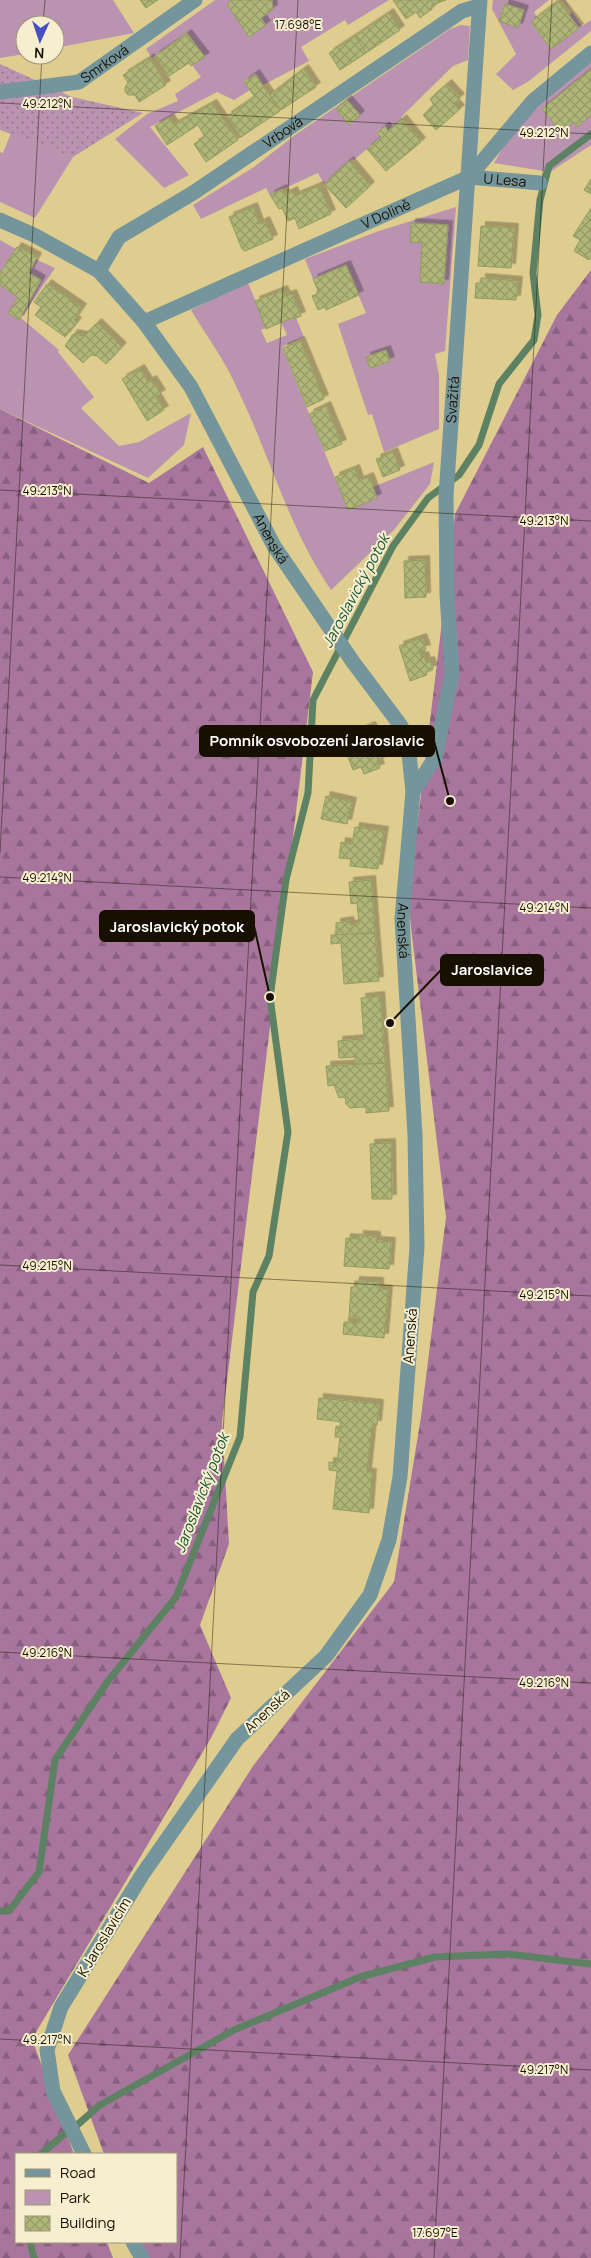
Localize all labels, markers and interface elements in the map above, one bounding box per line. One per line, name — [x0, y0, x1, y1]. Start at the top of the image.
north arrow — [15, 15, 65, 65]
text: 17.698°E — [275, 16, 322, 33]
street label: Smrková — [76, 40, 132, 87]
text: N — [34, 44, 45, 63]
text: 49.212°N — [22, 95, 72, 112]
street label: Vrbová — [259, 112, 306, 152]
text: 49.212°N — [519, 124, 569, 141]
street label: U Lesa — [483, 168, 527, 191]
street label: V Dolině — [358, 194, 413, 233]
street label: Svažitá — [441, 375, 463, 424]
text: 49.213°N — [23, 482, 71, 499]
street label: Anenská — [249, 510, 293, 567]
text: 49.213°N — [520, 512, 568, 529]
water label: Jaroslavický potok — [317, 528, 396, 651]
callout: Pomník osvobození Jaroslavic — [200, 726, 434, 756]
text: Pomník osvobození Jaroslavic — [210, 730, 425, 751]
text: 49.214°N — [22, 869, 72, 886]
text: 49.214°N — [519, 899, 569, 916]
street label: Anenská — [393, 902, 414, 959]
callout: Jaroslavický potok — [100, 911, 254, 941]
text: Jaroslavický potok — [110, 916, 245, 937]
callout: Jaroslavice — [441, 955, 543, 985]
text: Jaroslavice — [451, 959, 533, 980]
text: 49.215°N — [22, 1257, 72, 1274]
text: 49.215°N — [519, 1286, 569, 1303]
street label: Anenská — [398, 1308, 421, 1364]
water label: Jaroslavický potok — [169, 1428, 235, 1556]
text: 49.216°N — [22, 1644, 72, 1661]
text: 49.216°N — [519, 1674, 569, 1691]
street label: Anenská — [240, 1685, 293, 1737]
street label: K Jaroslavicím — [72, 1893, 135, 1980]
text: 49.217°N — [23, 2031, 71, 2048]
text: 49.217°N — [520, 2061, 568, 2078]
legend — [15, 2153, 178, 2243]
text: Road — [60, 2162, 96, 2183]
text: Park — [60, 2187, 90, 2208]
text: Building — [60, 2212, 115, 2233]
text: 17.697°E — [412, 2224, 458, 2241]

